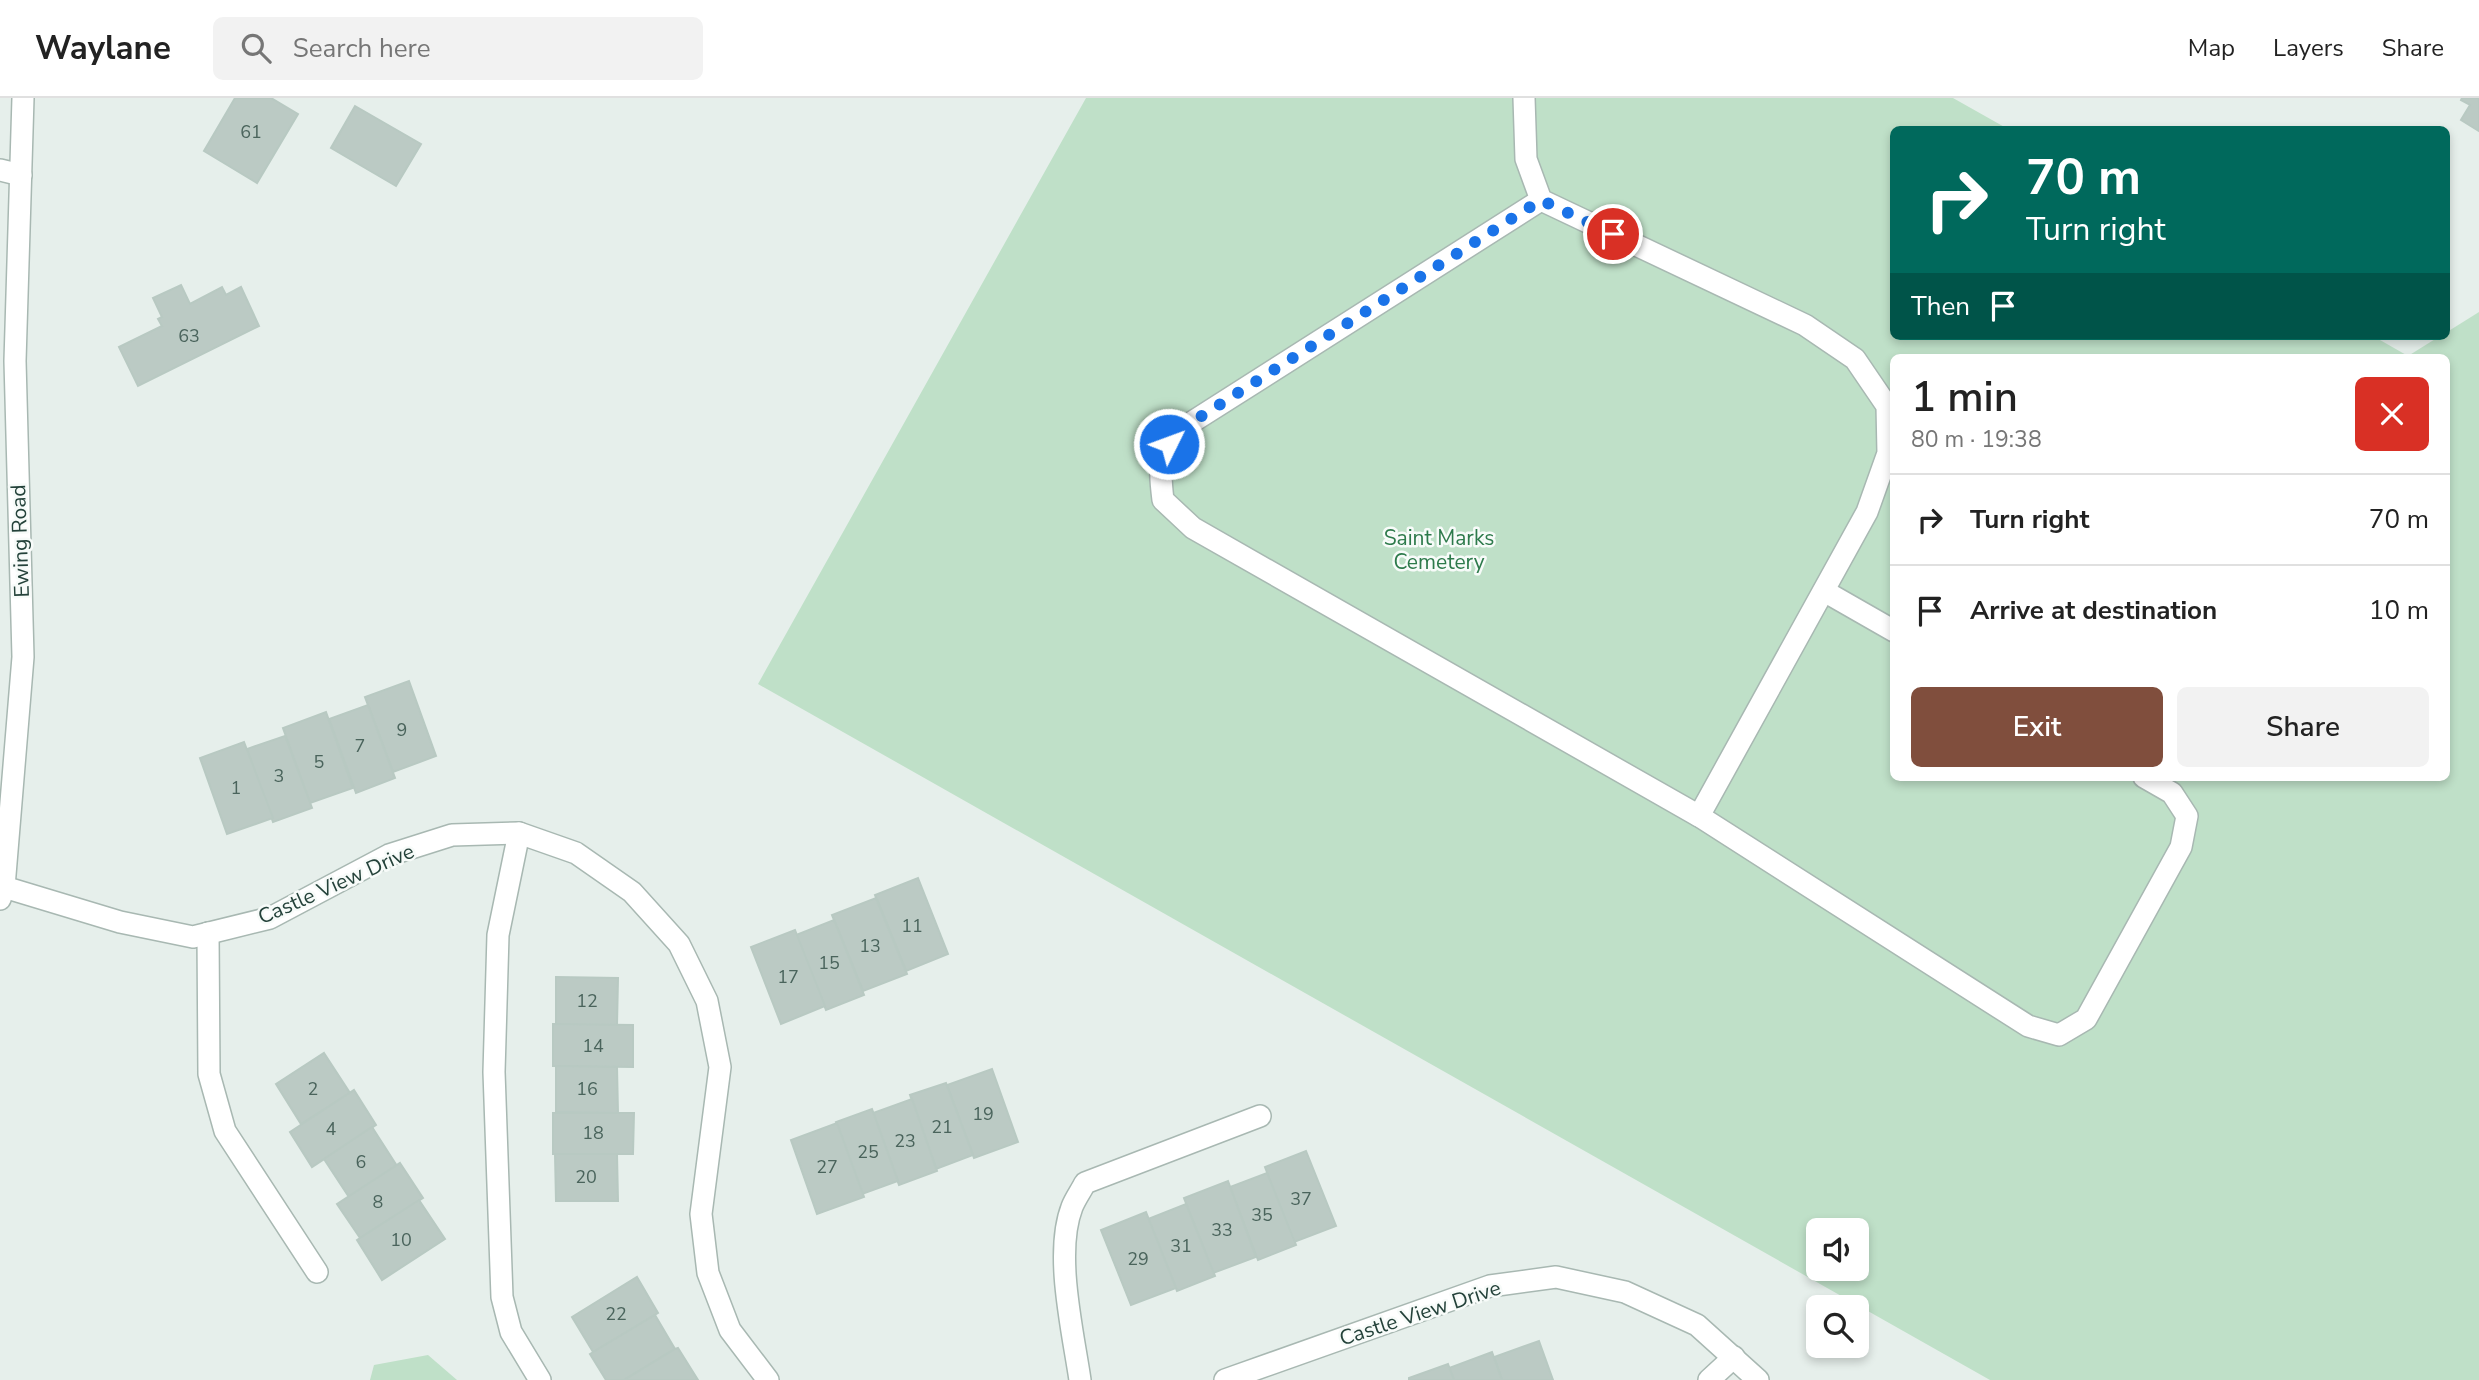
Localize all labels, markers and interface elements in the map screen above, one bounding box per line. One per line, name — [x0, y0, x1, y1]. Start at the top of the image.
search box — [213, 17, 703, 80]
text: Waylane — [35, 26, 171, 71]
icon: search — [237, 29, 275, 67]
text: Search here — [293, 31, 431, 66]
text: Map — [2188, 32, 2235, 64]
text: Layers — [2273, 32, 2344, 64]
text: Share — [2382, 32, 2444, 64]
house number: 61 — [240, 120, 262, 144]
text: 70 m — [2026, 144, 2141, 211]
icon: right — [1911, 154, 2002, 245]
pin — [1583, 204, 1643, 264]
text: Turn right — [2026, 208, 2166, 251]
icon: arrive — [1594, 215, 1632, 253]
icon: arrive — [1984, 287, 2022, 325]
text: Then — [1911, 289, 1970, 324]
house number: 63 — [178, 324, 200, 348]
text: 1 min — [1911, 369, 2018, 426]
button: close — [2355, 377, 2429, 451]
position arrow — [1132, 407, 1206, 481]
text: 80 m · 19:38 — [1911, 424, 2042, 455]
street label: Ewing Road — [4, 484, 36, 598]
icon: right — [1911, 501, 1949, 539]
text: Turn right — [1970, 502, 2089, 537]
text: 70 m — [2369, 502, 2429, 537]
park label: Saint Marks Cemetery — [1384, 524, 1494, 576]
icon: arrive — [1911, 592, 1949, 630]
text: Arrive at destination — [1970, 593, 2217, 628]
text: 10 m — [2369, 593, 2429, 628]
button: Exit — [1911, 687, 2163, 767]
button: Share — [2177, 687, 2429, 767]
house number: 9 — [397, 718, 407, 742]
house number: 7 — [355, 734, 365, 758]
house number: 5 — [314, 750, 324, 774]
house number: 3 — [274, 764, 284, 788]
house number: 1 — [231, 776, 241, 800]
street label: Castle View Drive — [253, 837, 419, 931]
house number: 11 — [901, 914, 923, 938]
house number: 13 — [859, 934, 881, 958]
house number: 15 — [818, 951, 840, 975]
house number: 17 — [777, 965, 799, 989]
house number: 12 — [576, 989, 598, 1013]
house number: 14 — [582, 1034, 604, 1058]
house number: 2 — [308, 1077, 318, 1101]
house number: 16 — [576, 1077, 598, 1101]
house number: 19 — [972, 1102, 994, 1126]
house number: 21 — [931, 1115, 953, 1139]
house number: 4 — [326, 1117, 337, 1141]
house number: 18 — [582, 1121, 604, 1145]
house number: 23 — [894, 1129, 916, 1153]
house number: 25 — [857, 1140, 879, 1164]
house number: 6 — [356, 1150, 366, 1174]
house number: 27 — [816, 1155, 838, 1179]
house number: 20 — [575, 1165, 597, 1189]
house number: 37 — [1290, 1187, 1312, 1211]
house number: 8 — [373, 1190, 383, 1214]
house number: 35 — [1251, 1203, 1273, 1227]
house number: 33 — [1211, 1218, 1233, 1242]
map controls — [1806, 1218, 1869, 1358]
button: sound — [1806, 1218, 1869, 1281]
house number: 10 — [390, 1228, 412, 1252]
house number: 31 — [1170, 1234, 1192, 1258]
house number: 29 — [1127, 1247, 1149, 1271]
street label: Castle View Drive — [1336, 1274, 1504, 1352]
button: search — [1806, 1295, 1869, 1358]
house number: 22 — [605, 1302, 627, 1326]

